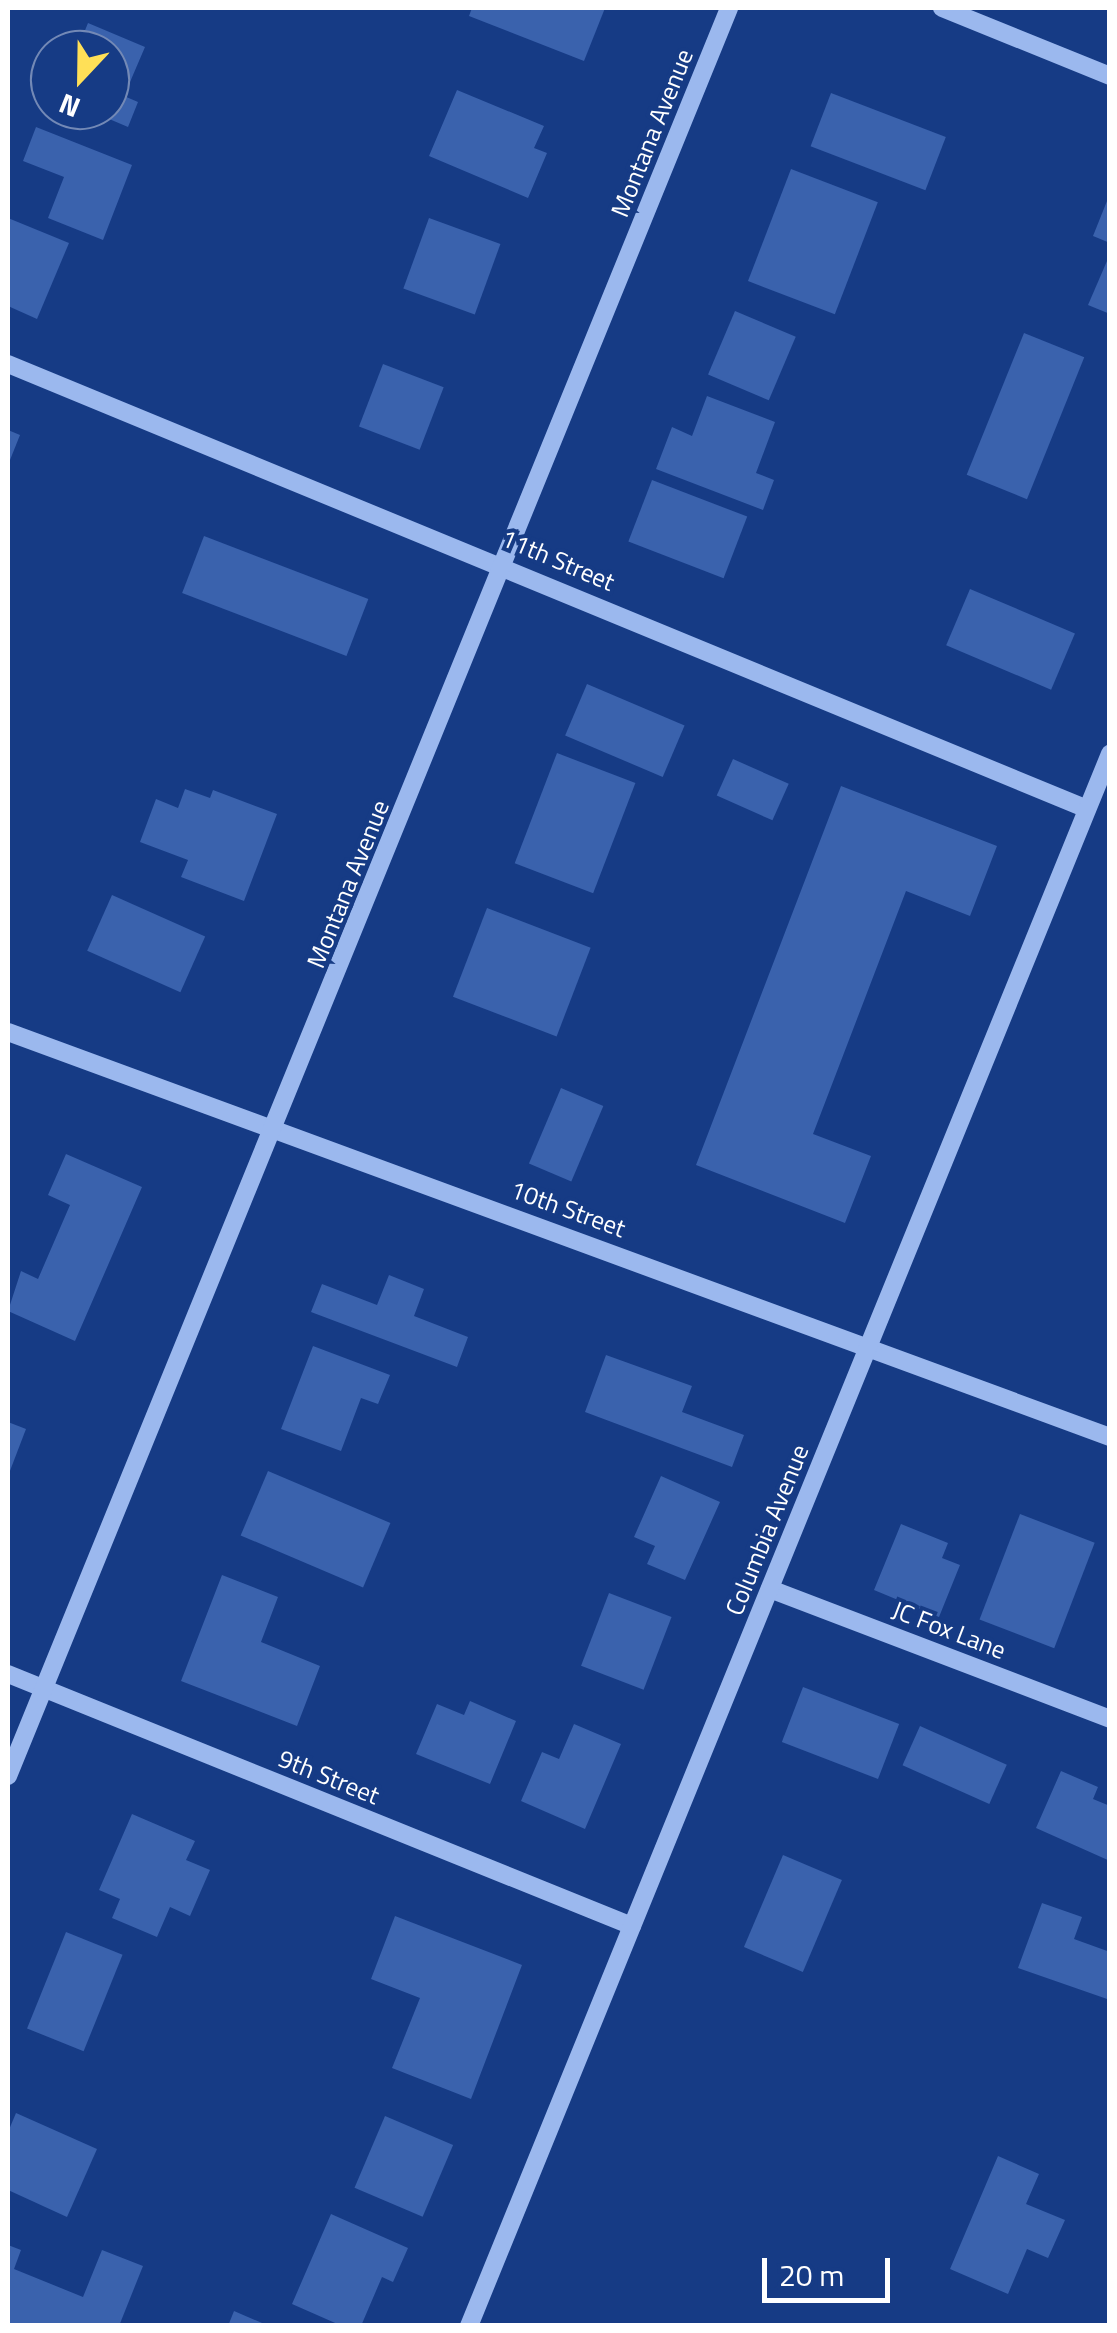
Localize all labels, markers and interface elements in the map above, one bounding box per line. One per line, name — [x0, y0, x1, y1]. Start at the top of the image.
north arrow — [30, 30, 130, 130]
street label: Montana Avenue — [605, 45, 699, 221]
text: N — [52, 83, 86, 130]
street label: 11th Street — [497, 523, 619, 597]
street label: Montana Avenue — [301, 796, 395, 972]
street label: 10th Street — [506, 1174, 630, 1244]
street label: Columbia Avenue — [719, 1440, 815, 1620]
street label: JC Fox Lane — [888, 1595, 1010, 1665]
street label: 9th Street — [274, 1743, 384, 1811]
scale bar — [767, 2238, 894, 2300]
text: 20 m — [779, 2252, 844, 2298]

